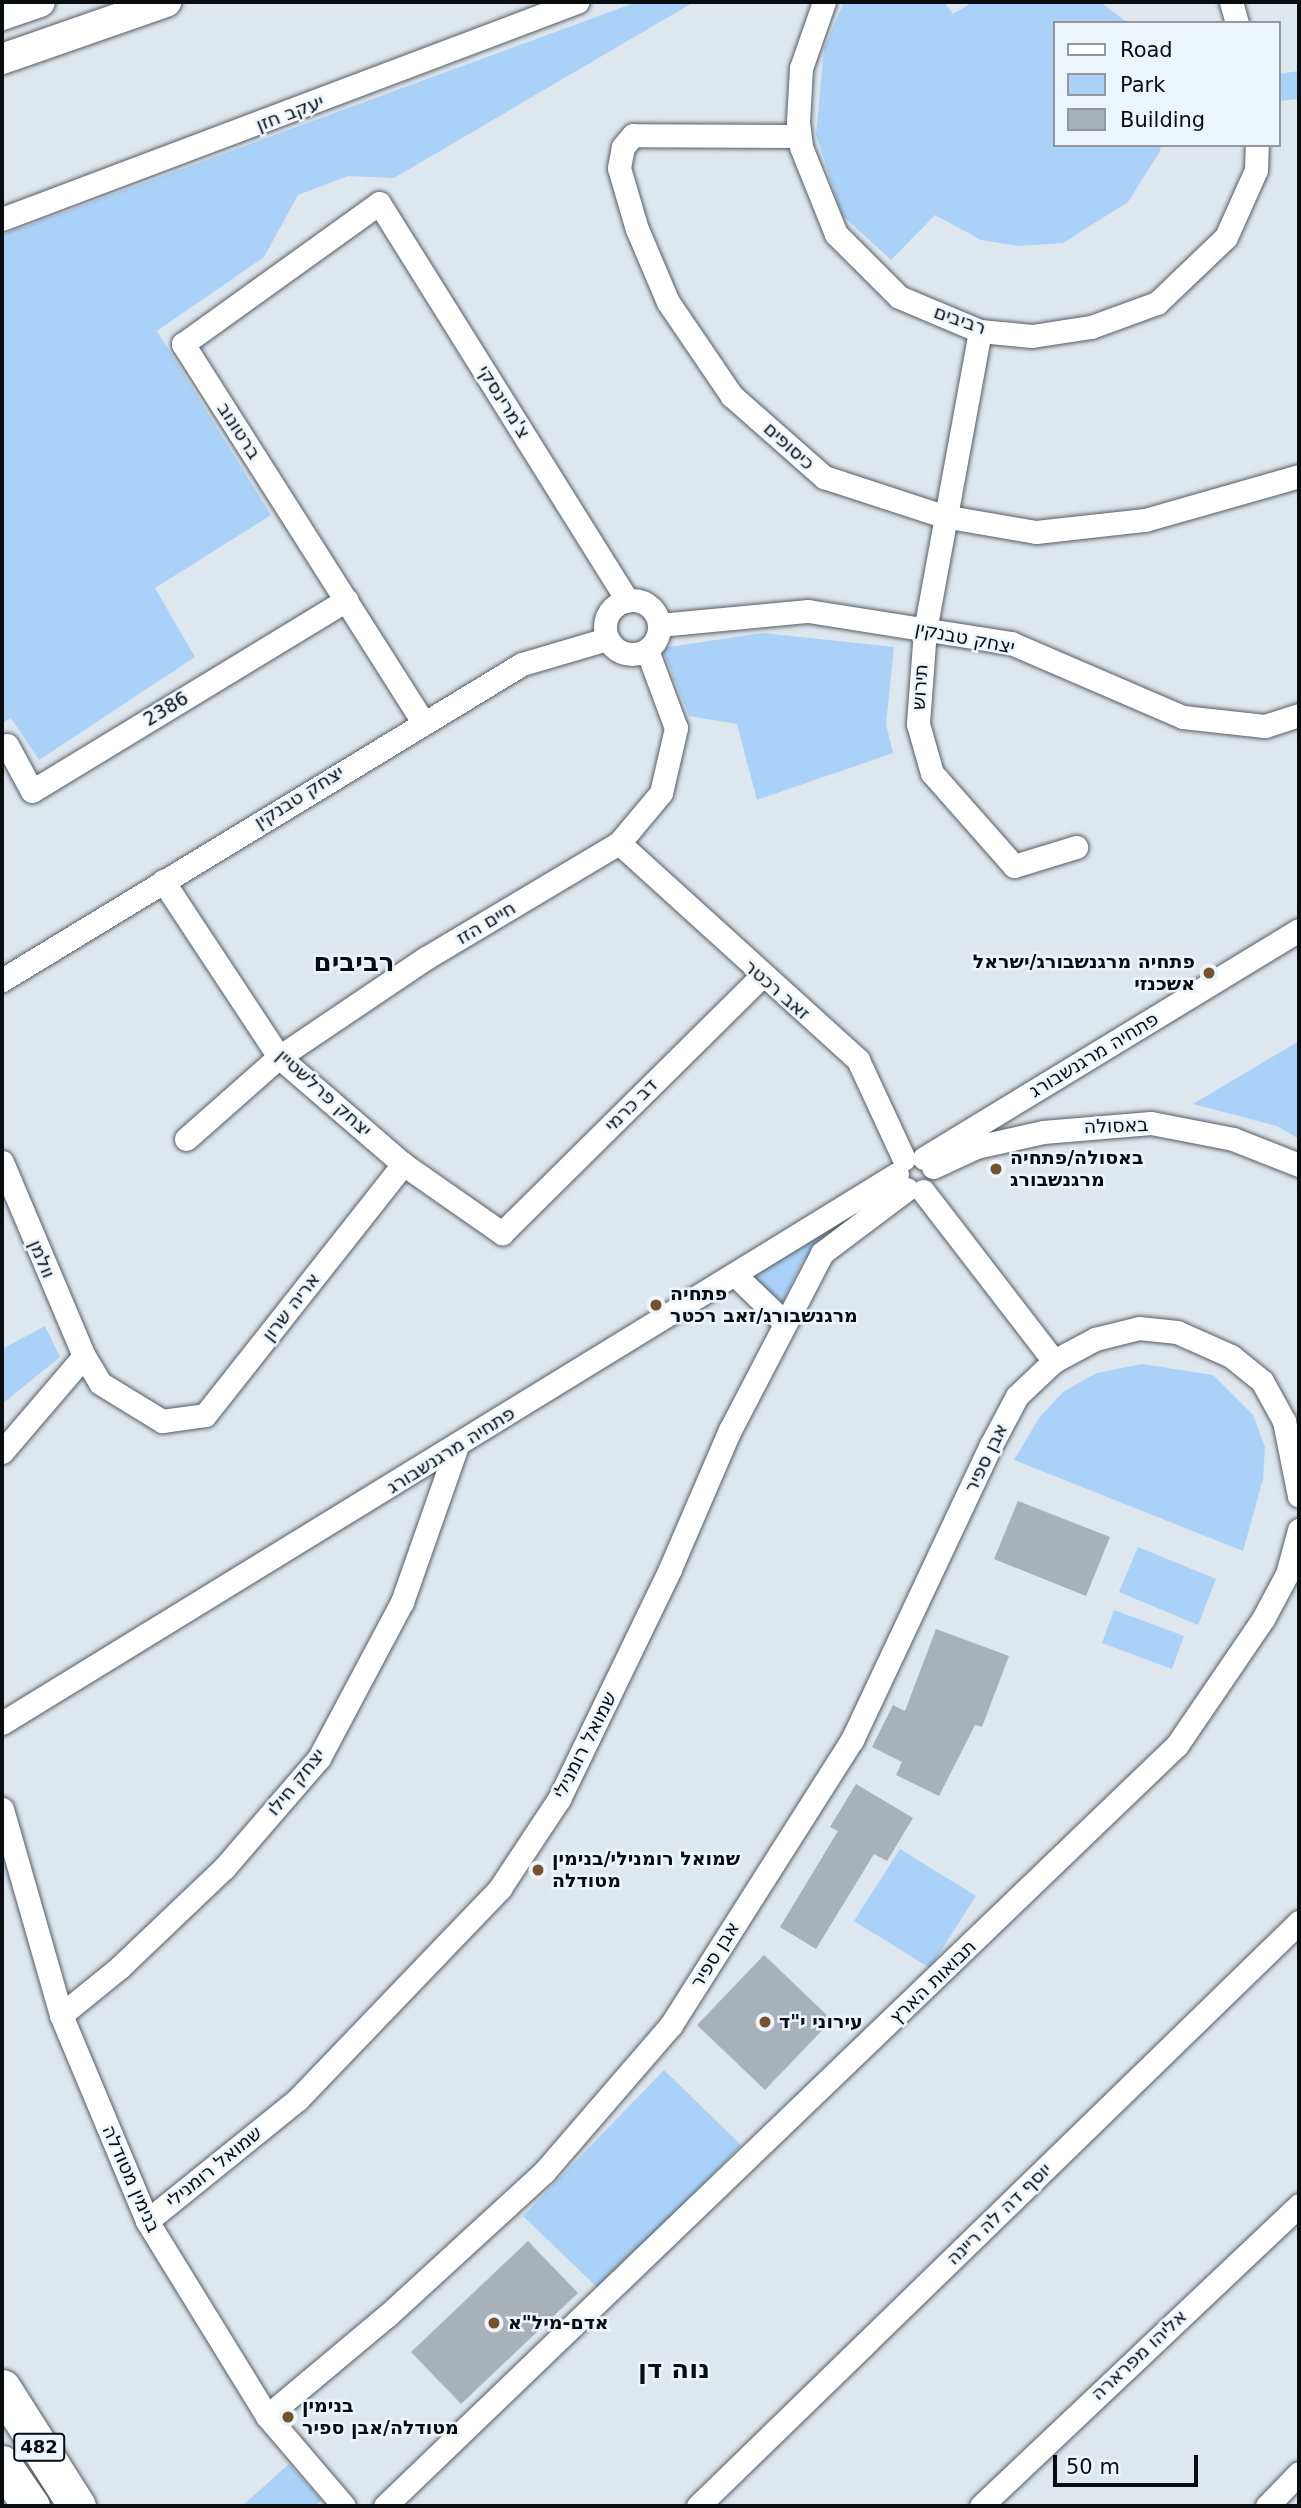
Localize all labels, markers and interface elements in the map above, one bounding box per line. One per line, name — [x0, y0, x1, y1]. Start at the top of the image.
legend — [1052, 21, 1280, 147]
text: Road — [1120, 38, 1173, 62]
text: Park — [1120, 73, 1165, 97]
street label: יעקב חזן — [253, 90, 327, 136]
text: Building — [1120, 108, 1205, 132]
street label: רביבים — [931, 300, 989, 340]
street label: צ'מרינסקי — [473, 361, 535, 443]
street label: ברטונוב — [212, 398, 266, 464]
street label: כיסופים — [759, 417, 819, 475]
street label: יצחק טבנקין — [913, 617, 1017, 659]
street label: תירוש — [907, 663, 933, 711]
street label: 2386 — [139, 687, 193, 731]
street label: יצחק טבנקין — [250, 760, 348, 834]
street label: חיים הזז — [452, 896, 520, 950]
district label: רביבים — [314, 947, 394, 979]
place label: פתחיה מרגנשבורג/ישראל אשכנזי — [973, 951, 1195, 995]
street label: זאב רכטר — [739, 955, 815, 1025]
marker: פתחיה מרגנשבורג/ישראל אשכנזי — [1201, 965, 1217, 981]
street label: פתחיה מרגנשבורג — [1025, 1007, 1163, 1103]
street label: יצחק פרלשטיין — [272, 1044, 376, 1142]
street label: דב כרמי — [600, 1074, 662, 1136]
street label: באסולה — [1083, 1113, 1149, 1139]
place label: באסולה/פתחיה מרגנשבורג — [1010, 1147, 1144, 1191]
marker: באסולה/פתחיה מרגנשבורג — [988, 1161, 1004, 1177]
street label: וולמן — [24, 1236, 60, 1282]
street label: אריה שרון — [257, 1268, 325, 1346]
place label: פתחיה מרגנשבורג/זאב רכטר — [670, 1283, 858, 1327]
marker: פתחיה מרגנשבורג/זאב רכטר — [648, 1297, 664, 1313]
street label: פתחיה מרגנשבורג — [383, 1401, 519, 1499]
street label: אבן ספיר — [960, 1420, 1012, 1496]
street label: שמואל רומנילי — [548, 1688, 622, 1802]
street label: יצחק חילו — [262, 1744, 330, 1820]
place label: שמואל רומנילי/בנימין מטודלה — [552, 1848, 740, 1892]
marker: שמואל רומנילי/בנימין מטודלה — [530, 1862, 546, 1878]
street label: אבן ספיר — [686, 1918, 744, 1992]
street label: תבואות הארץ — [885, 1935, 981, 2029]
place label: עירוני י"ד — [779, 2011, 863, 2033]
marker: עירוני י"ד — [757, 2014, 773, 2030]
street label: שמואל רומנילי — [161, 2121, 267, 2213]
street label: בנימין מטודלה — [97, 2122, 165, 2236]
street label: יוסף דה לה ריינה — [942, 2158, 1056, 2270]
street label: אליהו מפרארה — [1086, 2305, 1192, 2405]
place label: אדם-מיל"א — [508, 2312, 609, 2334]
marker: אדם-מיל"א — [486, 2315, 502, 2331]
district label: נוה דן — [638, 2354, 710, 2386]
place label: בנימין מטודלה/אבן ספיר — [302, 2395, 459, 2439]
marker: בנימין מטודלה/אבן ספיר — [280, 2409, 296, 2425]
road number: 482 — [13, 2432, 65, 2462]
scale bar — [1056, 2442, 1201, 2486]
text: 50 m — [1066, 2455, 1120, 2479]

